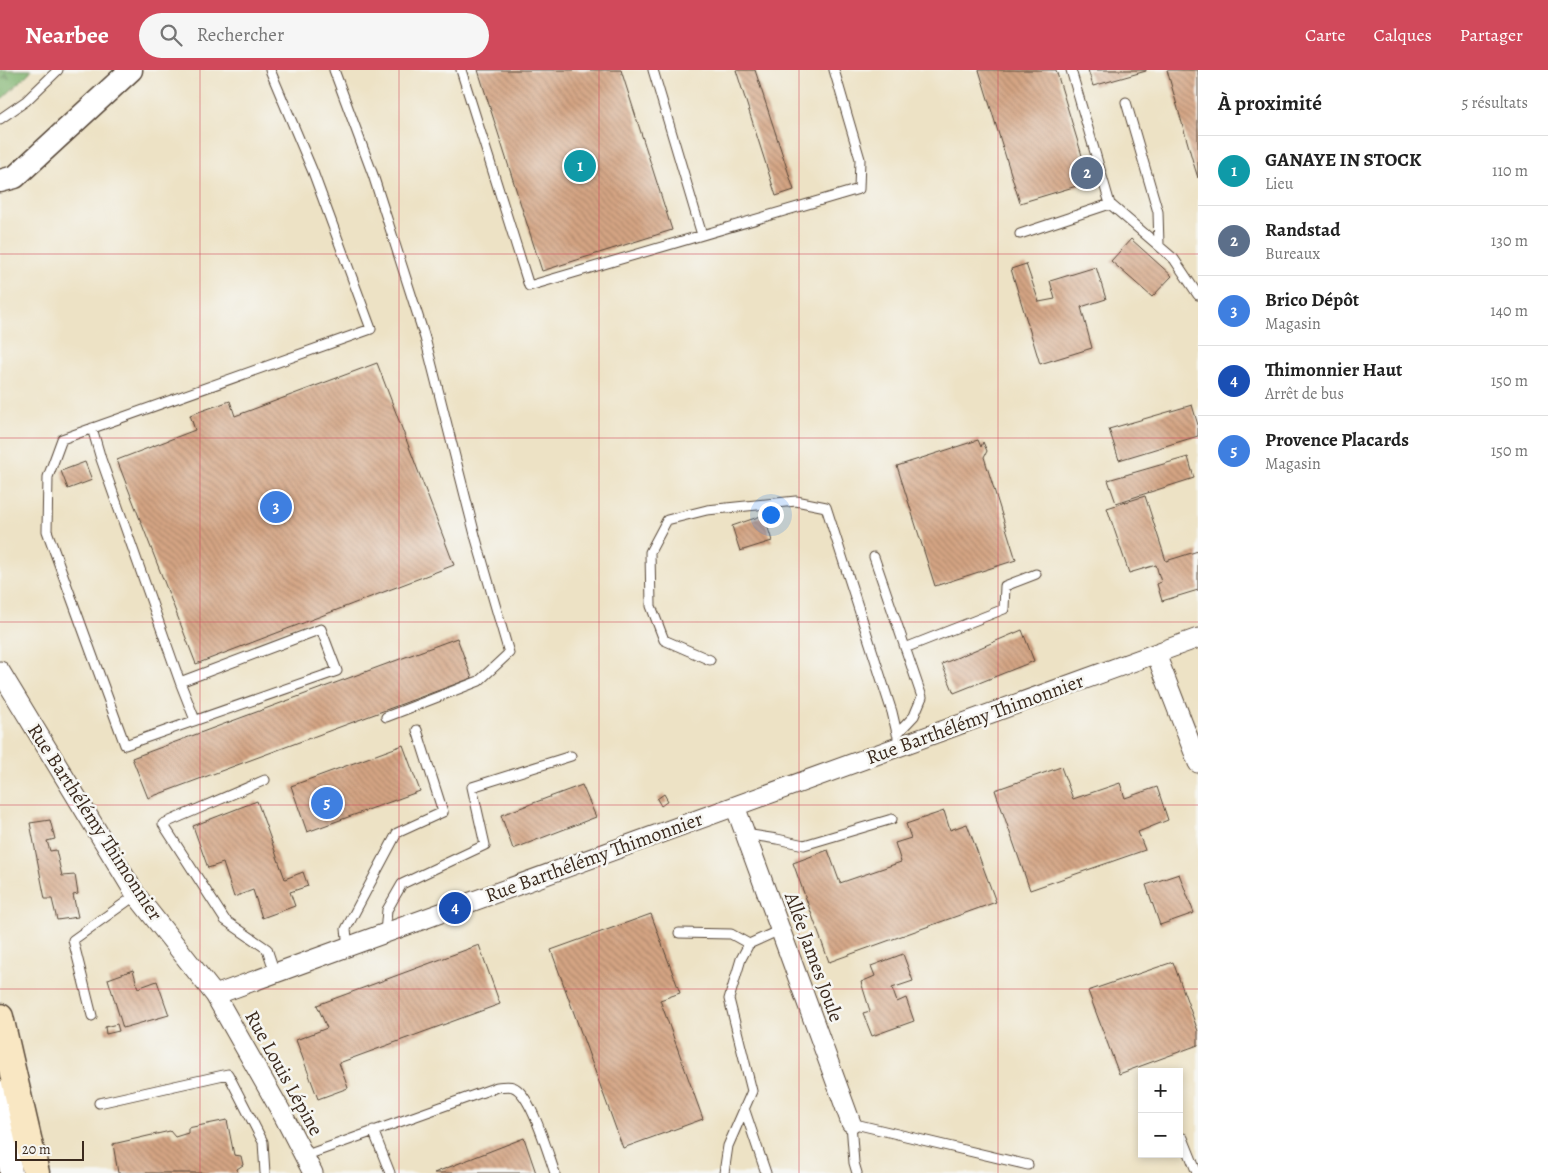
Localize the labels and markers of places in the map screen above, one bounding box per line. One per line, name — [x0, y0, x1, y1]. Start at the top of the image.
pin: 1 — [564, 147, 596, 185]
pin: 2 — [1071, 154, 1103, 192]
pin: 3 — [260, 488, 292, 526]
pin: 5 — [311, 784, 343, 822]
pin: 4 — [439, 889, 471, 927]

